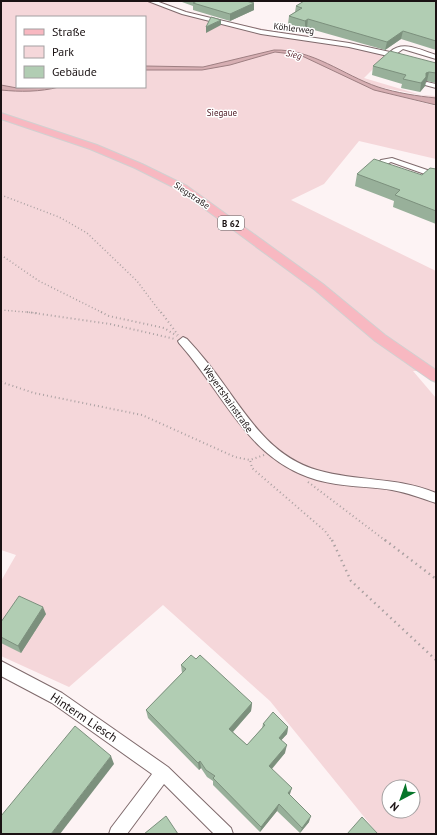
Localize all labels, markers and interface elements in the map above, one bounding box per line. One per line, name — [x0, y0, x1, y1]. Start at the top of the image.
legend — [16, 16, 146, 88]
street label: Köhlerweg — [273, 20, 315, 36]
text: Straße — [52, 24, 86, 39]
text: Park — [52, 44, 74, 59]
water label: Sieg — [285, 47, 303, 61]
text: Gebäude — [52, 64, 97, 79]
park label: Siegaue — [207, 107, 238, 118]
street label: Siegstraße — [172, 179, 212, 211]
road number: B 62 — [218, 216, 244, 230]
street label: Weyertshainstraße — [200, 363, 256, 435]
street label: Hinterm Liesch — [48, 689, 120, 745]
north arrow — [381, 779, 421, 819]
text: N — [387, 799, 402, 814]

